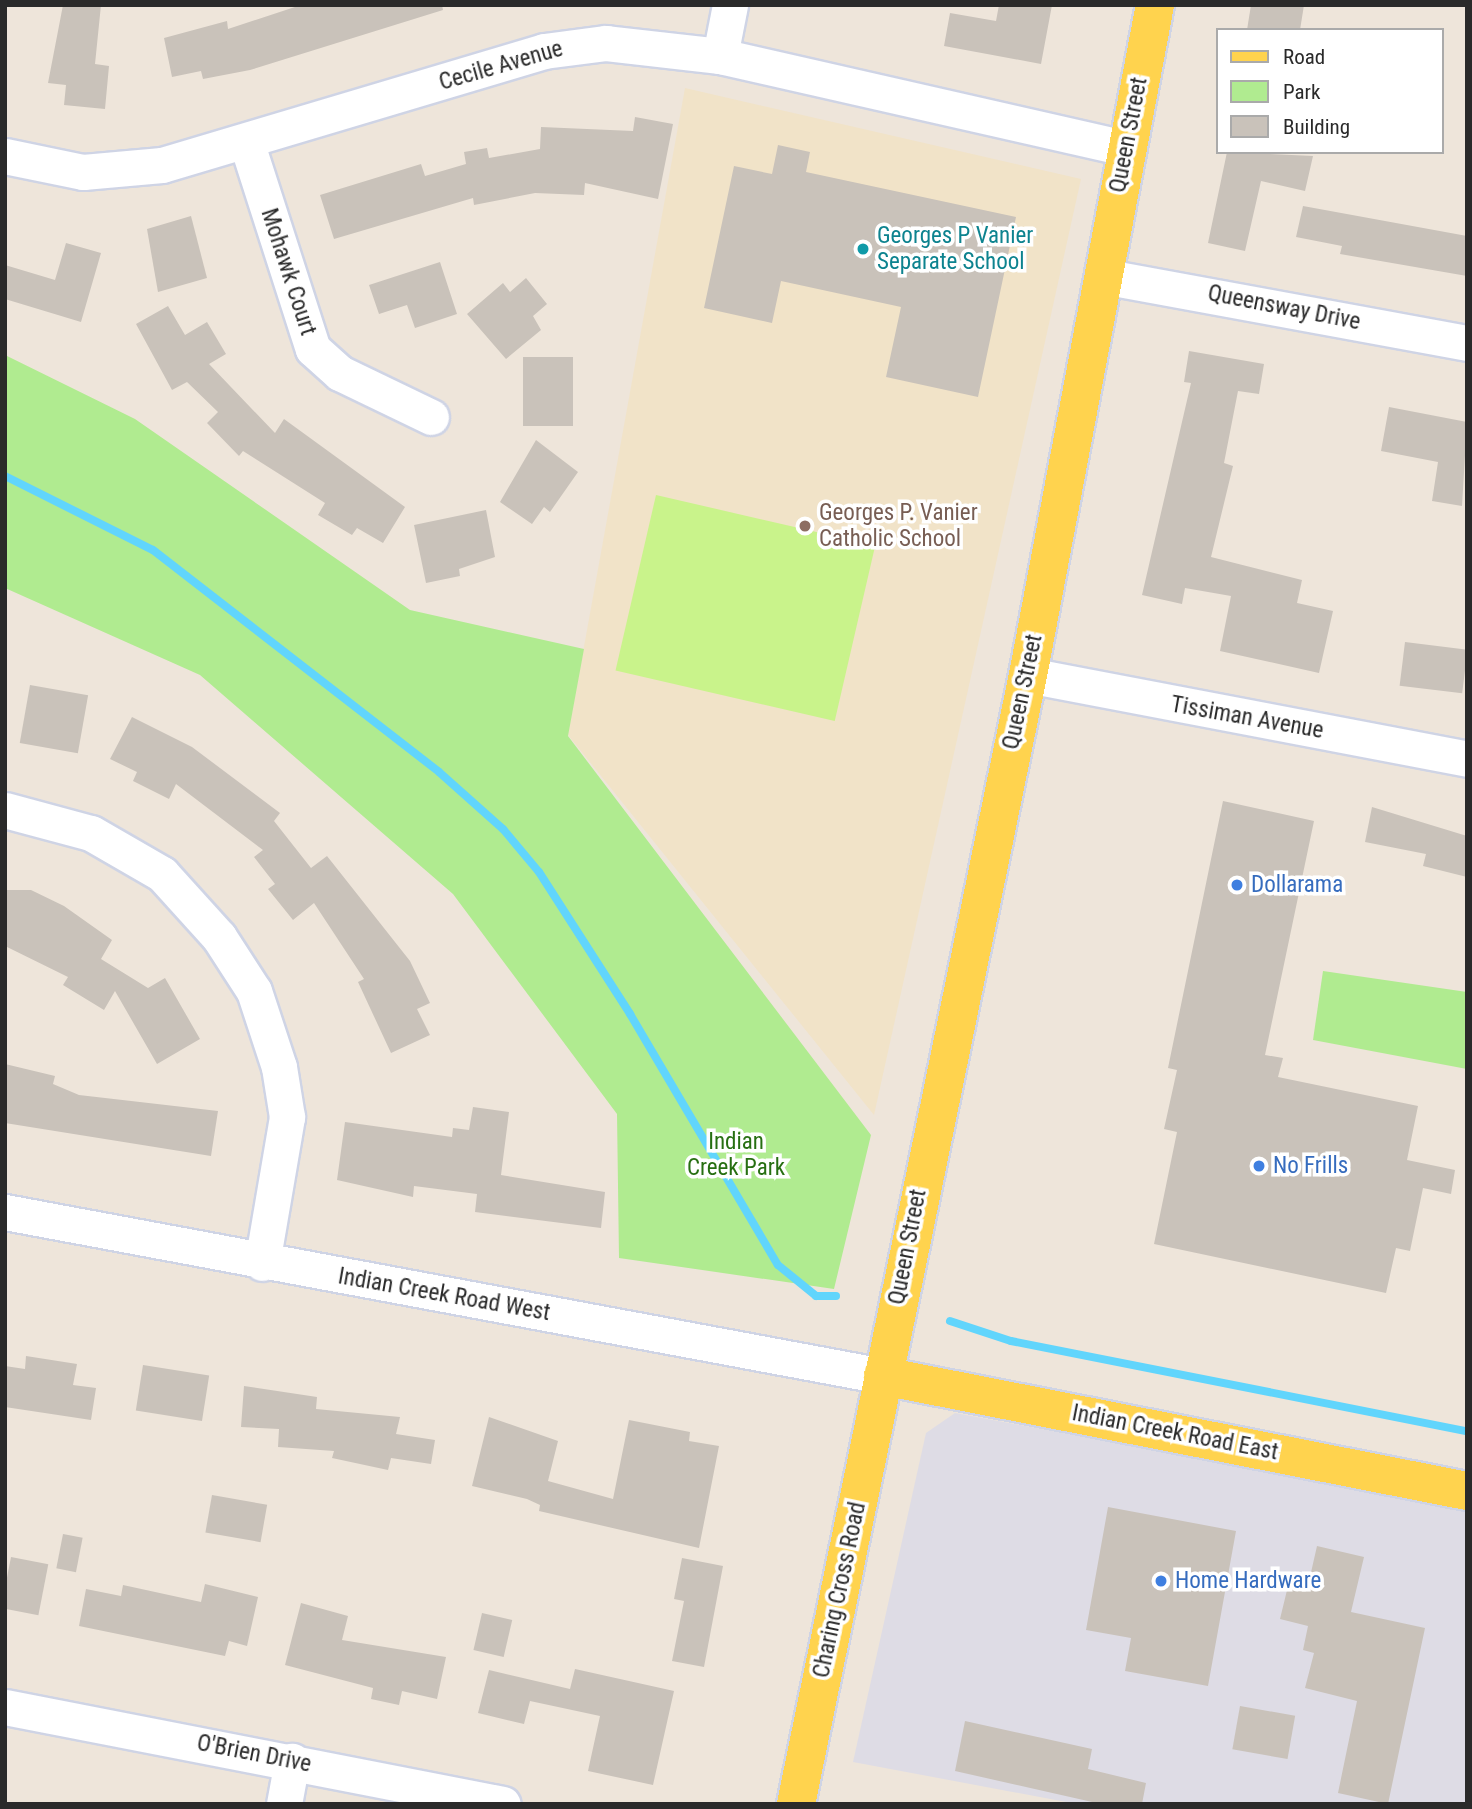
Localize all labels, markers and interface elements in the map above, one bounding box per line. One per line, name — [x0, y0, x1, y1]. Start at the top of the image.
legend — [1216, 28, 1444, 154]
street label: Cecile Avenue — [436, 35, 566, 97]
text: Road — [1283, 45, 1325, 69]
street label: Queen Street — [1104, 75, 1154, 195]
text: Park — [1283, 80, 1320, 104]
text: Building — [1283, 115, 1350, 139]
street label: Mohawk Court — [255, 205, 321, 339]
place label: Georges P Vanier Separate School — [877, 222, 1033, 276]
marker: Georges P Vanier Separate School — [855, 241, 871, 257]
street label: Queensway Drive — [1205, 280, 1363, 336]
place label: Georges P. Vanier Catholic School — [819, 499, 978, 553]
marker: Georges P. Vanier Catholic School — [797, 518, 813, 534]
street label: Queen Street — [997, 632, 1049, 752]
street label: Tissiman Avenue — [1169, 691, 1325, 745]
place label: Dollarama — [1251, 871, 1343, 899]
marker: Dollarama — [1229, 877, 1245, 893]
park label: Indian Creek Park — [687, 1128, 785, 1182]
place label: No Frills — [1273, 1152, 1348, 1180]
marker: No Frills — [1251, 1158, 1267, 1174]
street label: Queen Street — [883, 1187, 933, 1307]
street label: Indian Creek Road West — [336, 1263, 552, 1327]
street label: Indian Creek Road East — [1070, 1399, 1280, 1467]
street label: Charing Cross Road — [808, 1500, 872, 1680]
place label: Home Hardware — [1175, 1567, 1321, 1595]
marker: Home Hardware — [1153, 1573, 1169, 1589]
street label: O'Brien Drive — [195, 1729, 313, 1779]

